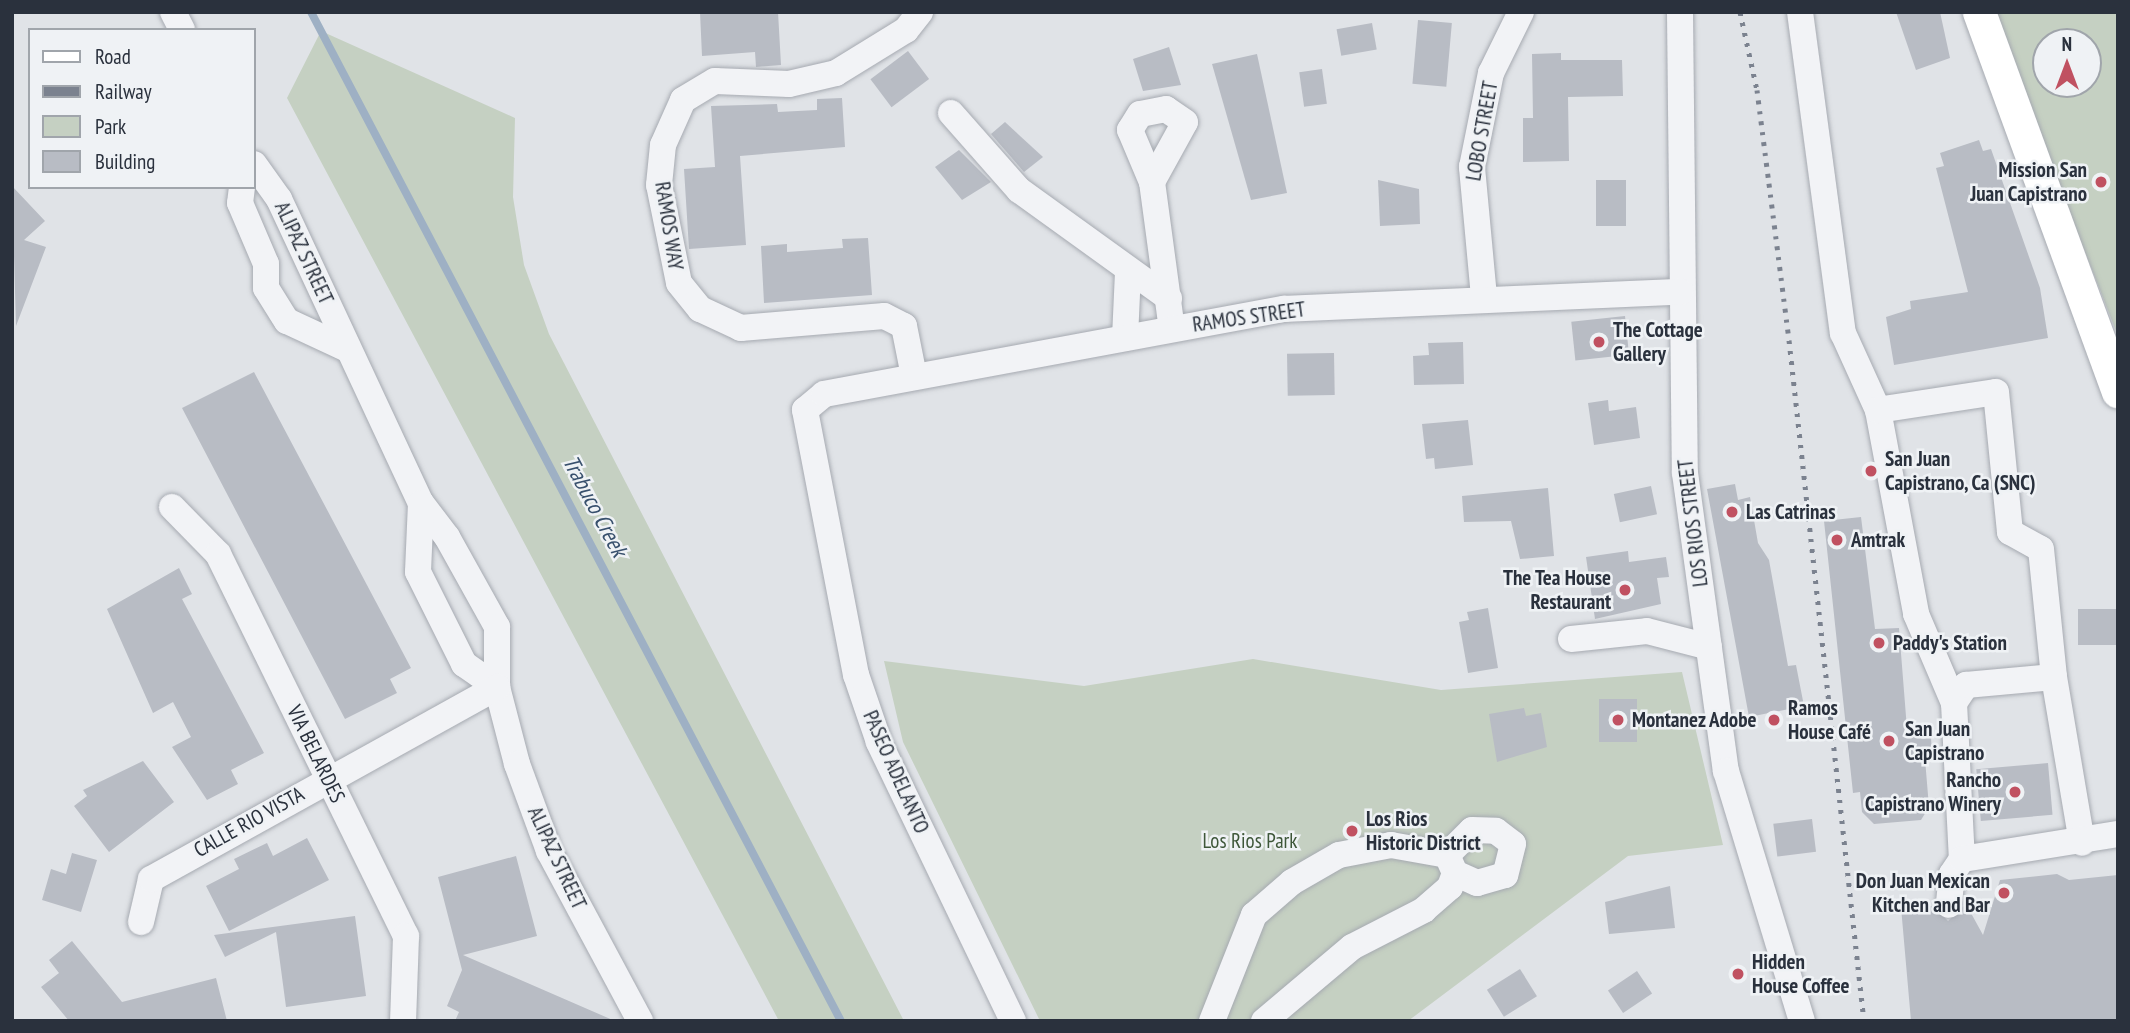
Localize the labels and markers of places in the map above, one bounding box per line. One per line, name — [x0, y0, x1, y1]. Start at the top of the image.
place label: Mission San Juan Capistrano — [1970, 157, 2087, 207]
marker: Mission San Juan Capistrano — [2093, 174, 2109, 190]
place label: The Cottage Gallery — [1613, 317, 1703, 367]
marker: The Cottage Gallery — [1591, 334, 1607, 350]
place label: San Juan Capistrano, Ca (SNC) — [1885, 446, 2037, 496]
marker: San Juan Capistrano, Ca (SNC) — [1863, 463, 1879, 479]
place label: Las Catrinas — [1746, 499, 1836, 525]
marker: Las Catrinas — [1724, 504, 1740, 520]
place label: Amtrak — [1851, 527, 1905, 553]
marker: Amtrak — [1829, 532, 1845, 548]
place label: The Tea House Restaurant — [1502, 565, 1611, 615]
marker: The Tea House Restaurant — [1617, 582, 1633, 598]
place label: Paddy's Station — [1893, 630, 2007, 656]
marker: Paddy's Station — [1871, 635, 1887, 651]
place label: Ramos House Café — [1788, 695, 1871, 745]
place label: Montanez Adobe — [1632, 707, 1758, 733]
marker: Montanez Adobe — [1610, 712, 1626, 728]
marker: Ramos House Café — [1766, 712, 1782, 728]
place label: San Juan Capistrano — [1905, 716, 1984, 766]
marker: San Juan Capistrano — [1879, 731, 1899, 751]
place label: Rancho Capistrano Winery — [1865, 767, 2001, 817]
marker: Rancho Capistrano Winery — [2007, 784, 2023, 800]
place label: Los Rios Historic District — [1366, 806, 1481, 856]
marker: Los Rios Historic District — [1344, 823, 1360, 839]
place label: Don Juan Mexican Kitchen and Bar — [1856, 868, 1990, 918]
marker: Don Juan Mexican Kitchen and Bar — [1996, 885, 2012, 901]
place label: Hidden House Coffee — [1752, 949, 1850, 999]
marker: Hidden House Coffee — [1730, 966, 1746, 982]

